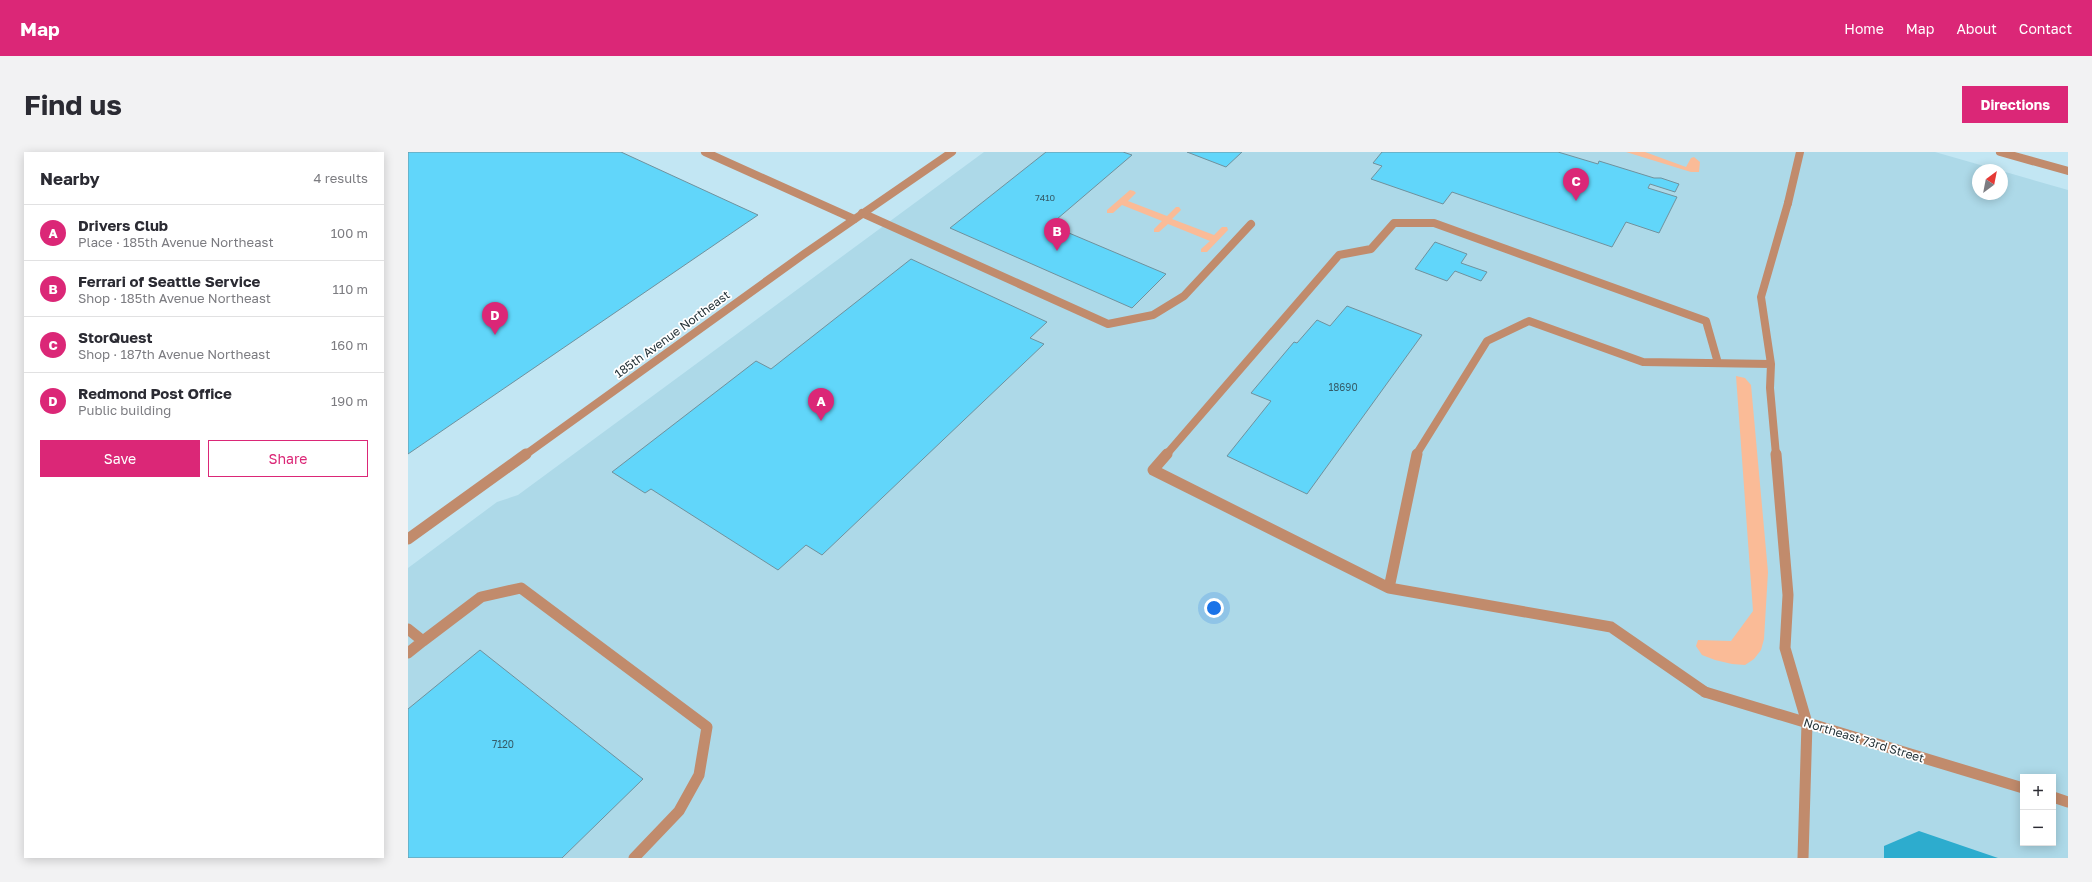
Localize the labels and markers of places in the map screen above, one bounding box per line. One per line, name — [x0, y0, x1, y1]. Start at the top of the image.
pin: C — [1563, 168, 1589, 201]
pin: B — [1044, 218, 1070, 251]
pin: D — [482, 302, 508, 335]
pin: A — [808, 388, 834, 421]

